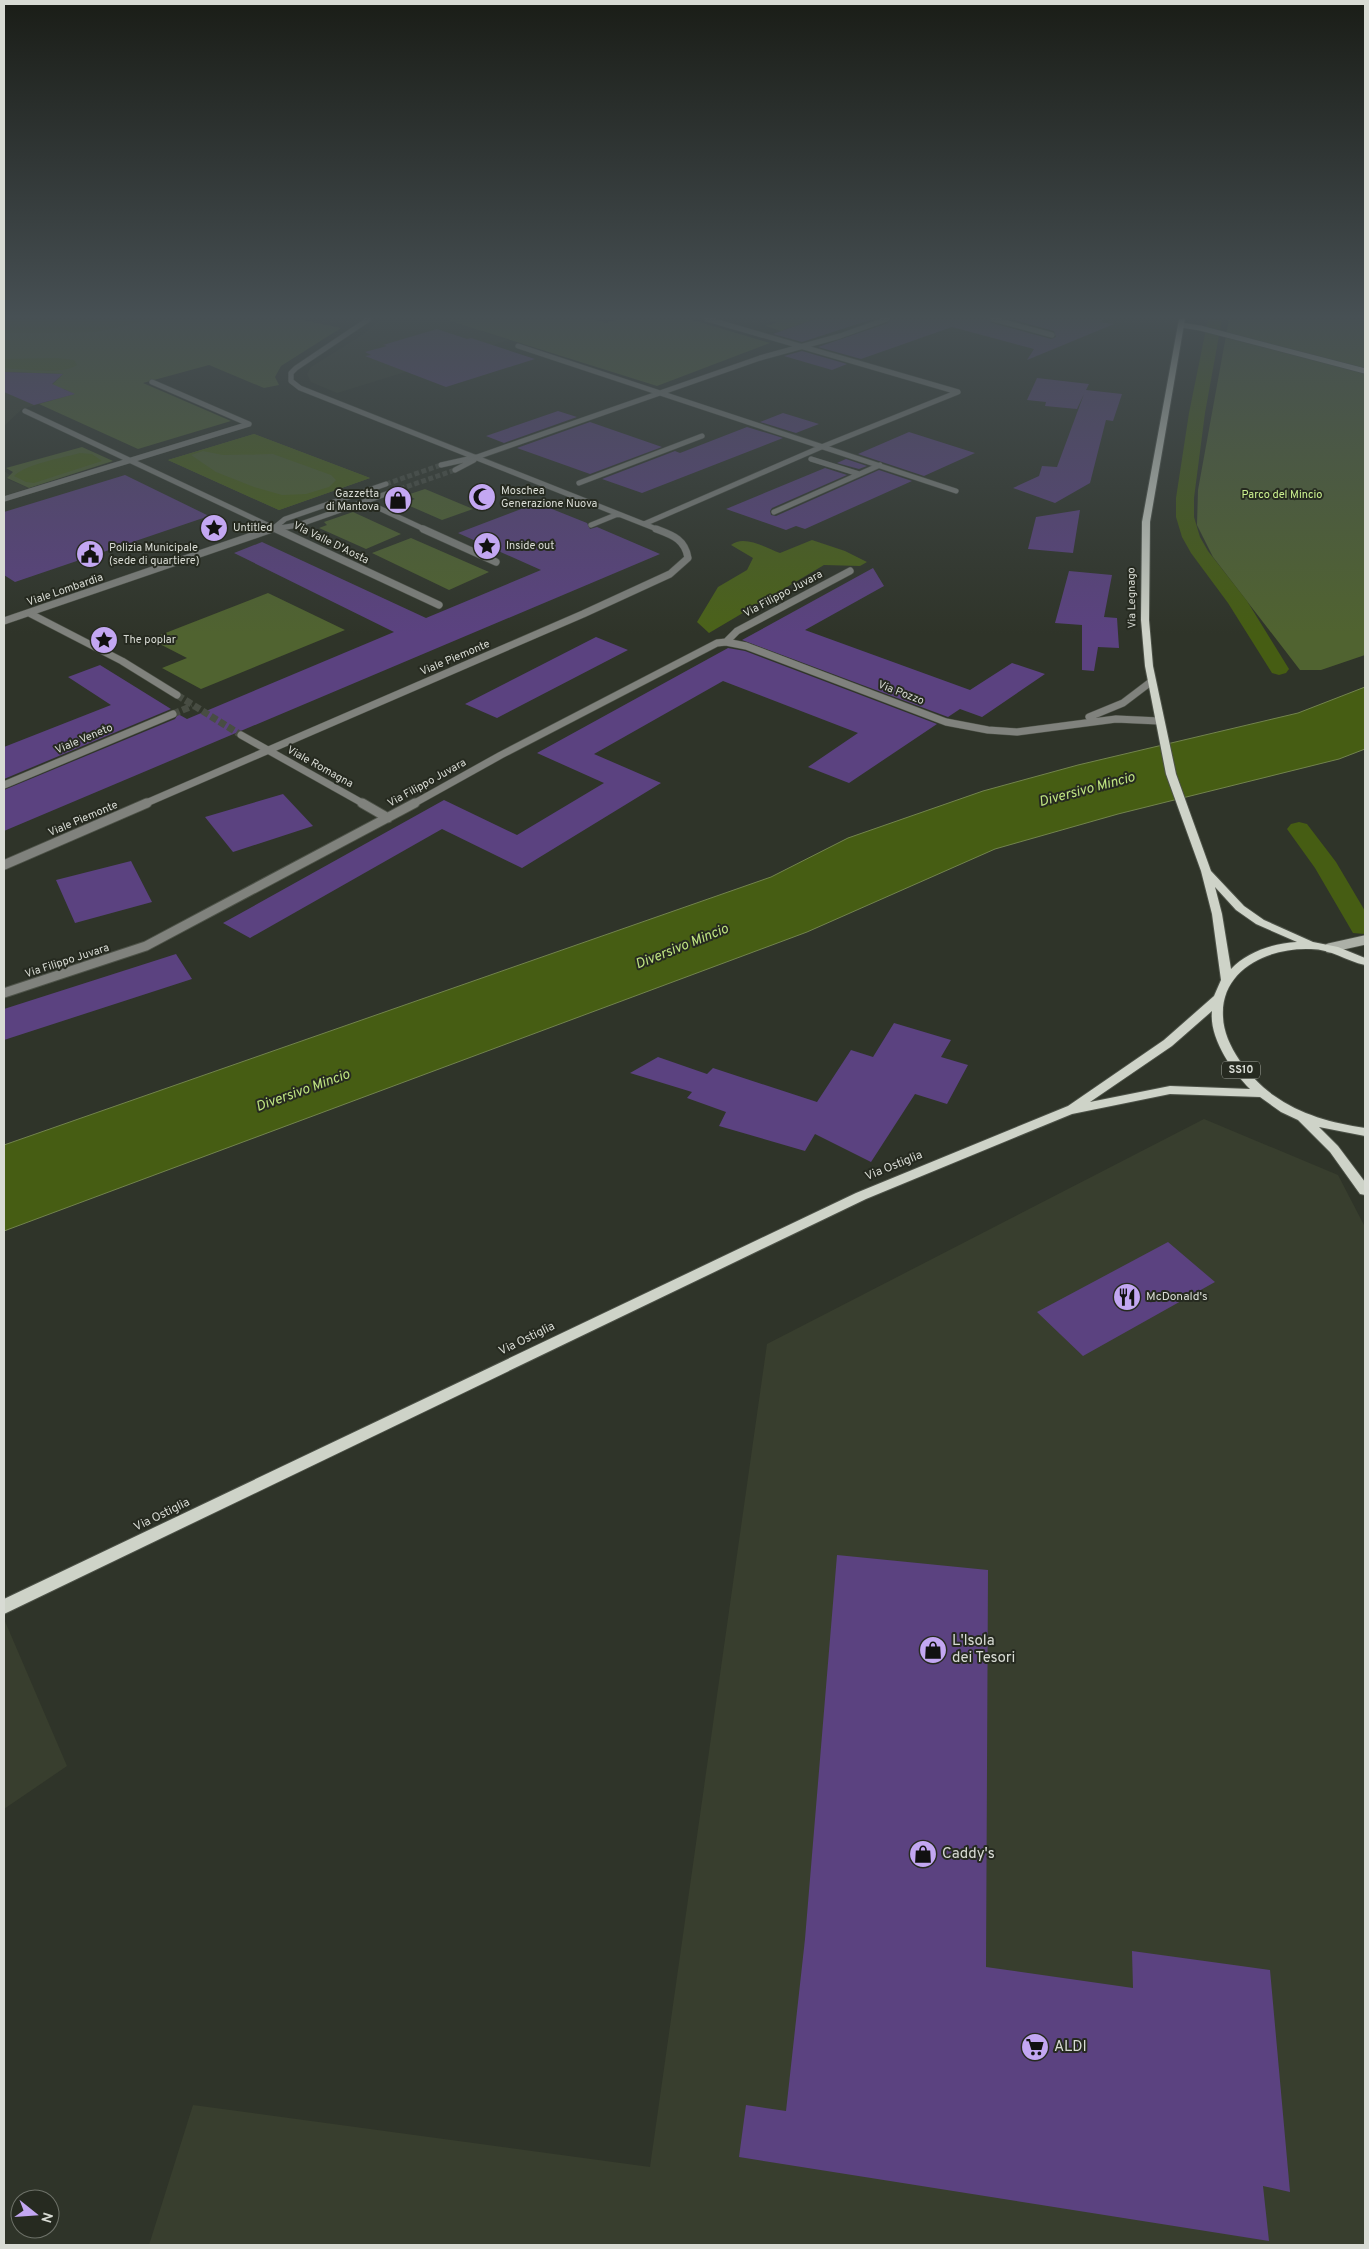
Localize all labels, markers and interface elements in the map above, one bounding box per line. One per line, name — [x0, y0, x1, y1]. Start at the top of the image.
mosque icon: Moschea Generazione Nuova — [467, 482, 497, 512]
place label: Moschea Generazione Nuova — [501, 484, 598, 511]
shop icon: Gazzetta di Mantova — [383, 485, 413, 515]
place label: Gazzetta di Mantova — [326, 487, 379, 514]
park label: Parco del Mincio — [1242, 488, 1322, 502]
place icon: Untitled — [199, 513, 229, 543]
street label: Via Valle D'Aosta — [291, 519, 371, 567]
place label: Untitled — [233, 521, 272, 535]
place icon: Inside out — [472, 531, 502, 561]
public building icon: Polizia Municipale (sede di quartiere) — [75, 539, 105, 569]
place label: Inside out — [506, 539, 554, 553]
place label: Polizia Municipale (sede di quartiere) — [109, 541, 199, 568]
street label: Via Filippo Juvara — [741, 567, 825, 621]
street label: Via Legnago — [1124, 567, 1140, 629]
street label: Viale Lombardia — [25, 570, 105, 610]
place icon: The poplar — [89, 625, 119, 655]
place label: The poplar — [123, 633, 177, 647]
street label: Viale Piemonte — [418, 637, 492, 679]
street label: Via Pozzo — [876, 678, 926, 708]
street label: Viale Veneto — [53, 721, 115, 757]
street label: Viale Romagna — [284, 743, 356, 791]
street label: Via Filippo Juvara — [385, 756, 469, 810]
water label: Diversivo Mincio — [1037, 769, 1137, 811]
street label: Viale Piemonte — [46, 798, 120, 840]
water label: Diversivo Mincio — [633, 920, 731, 973]
street label: Via Filippo Juvara — [23, 941, 111, 981]
road number: SS10 — [1222, 1062, 1260, 1078]
water label: Diversivo Mincio — [254, 1066, 353, 1116]
street label: Via Ostiglia — [863, 1147, 925, 1185]
restaurant icon: McDonald's — [1112, 1282, 1142, 1312]
place label: McDonald's — [1146, 1289, 1208, 1305]
street label: Via Ostiglia — [496, 1319, 558, 1359]
street label: Via Ostiglia — [131, 1495, 193, 1535]
place label: L'Isola dei Tesori — [952, 1632, 1015, 1668]
shop icon: L'Isola dei Tesori — [918, 1635, 948, 1665]
shop icon: Caddy's — [908, 1839, 938, 1869]
place label: Caddy's — [942, 1845, 995, 1864]
supermarket icon: ALDI — [1020, 2032, 1050, 2062]
place label: ALDI — [1054, 2038, 1087, 2057]
north arrow — [10, 2189, 60, 2239]
text: N — [36, 2210, 56, 2225]

